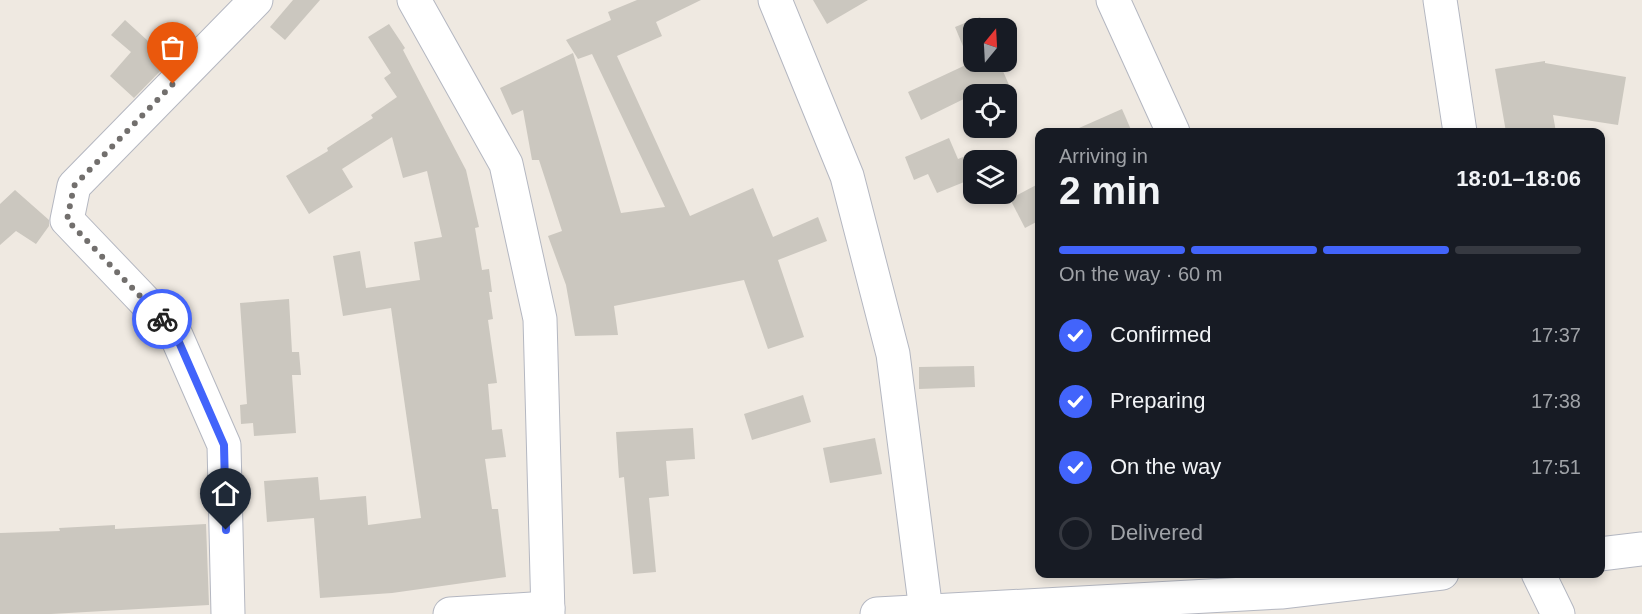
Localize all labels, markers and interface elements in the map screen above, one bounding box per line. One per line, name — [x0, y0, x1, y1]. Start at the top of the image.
north arrow — [963, 18, 1017, 72]
map controls — [963, 18, 1017, 204]
pin — [147, 22, 198, 84]
icon: bag — [156, 31, 189, 64]
button: locate — [963, 84, 1017, 138]
text: Arriving in — [1059, 145, 1148, 167]
button: layers — [963, 150, 1017, 204]
text: 18:01–18:06 — [1456, 166, 1581, 191]
text: 2 min — [1059, 169, 1161, 212]
text: On the way · 60 m — [1059, 263, 1222, 285]
courier — [132, 289, 192, 349]
icon: bike — [146, 303, 179, 336]
icon: check — [1059, 319, 1092, 352]
text: Confirmed — [1110, 322, 1211, 347]
text: 17:37 — [1531, 324, 1581, 346]
icon: check — [1059, 385, 1092, 418]
text: Preparing — [1110, 388, 1205, 413]
text: 17:38 — [1531, 390, 1581, 412]
icon: check — [1059, 451, 1092, 484]
text: On the way — [1110, 454, 1221, 479]
text: 17:51 — [1531, 456, 1581, 478]
pin — [200, 468, 251, 530]
icon: home — [209, 477, 242, 510]
text: Delivered — [1110, 520, 1203, 545]

